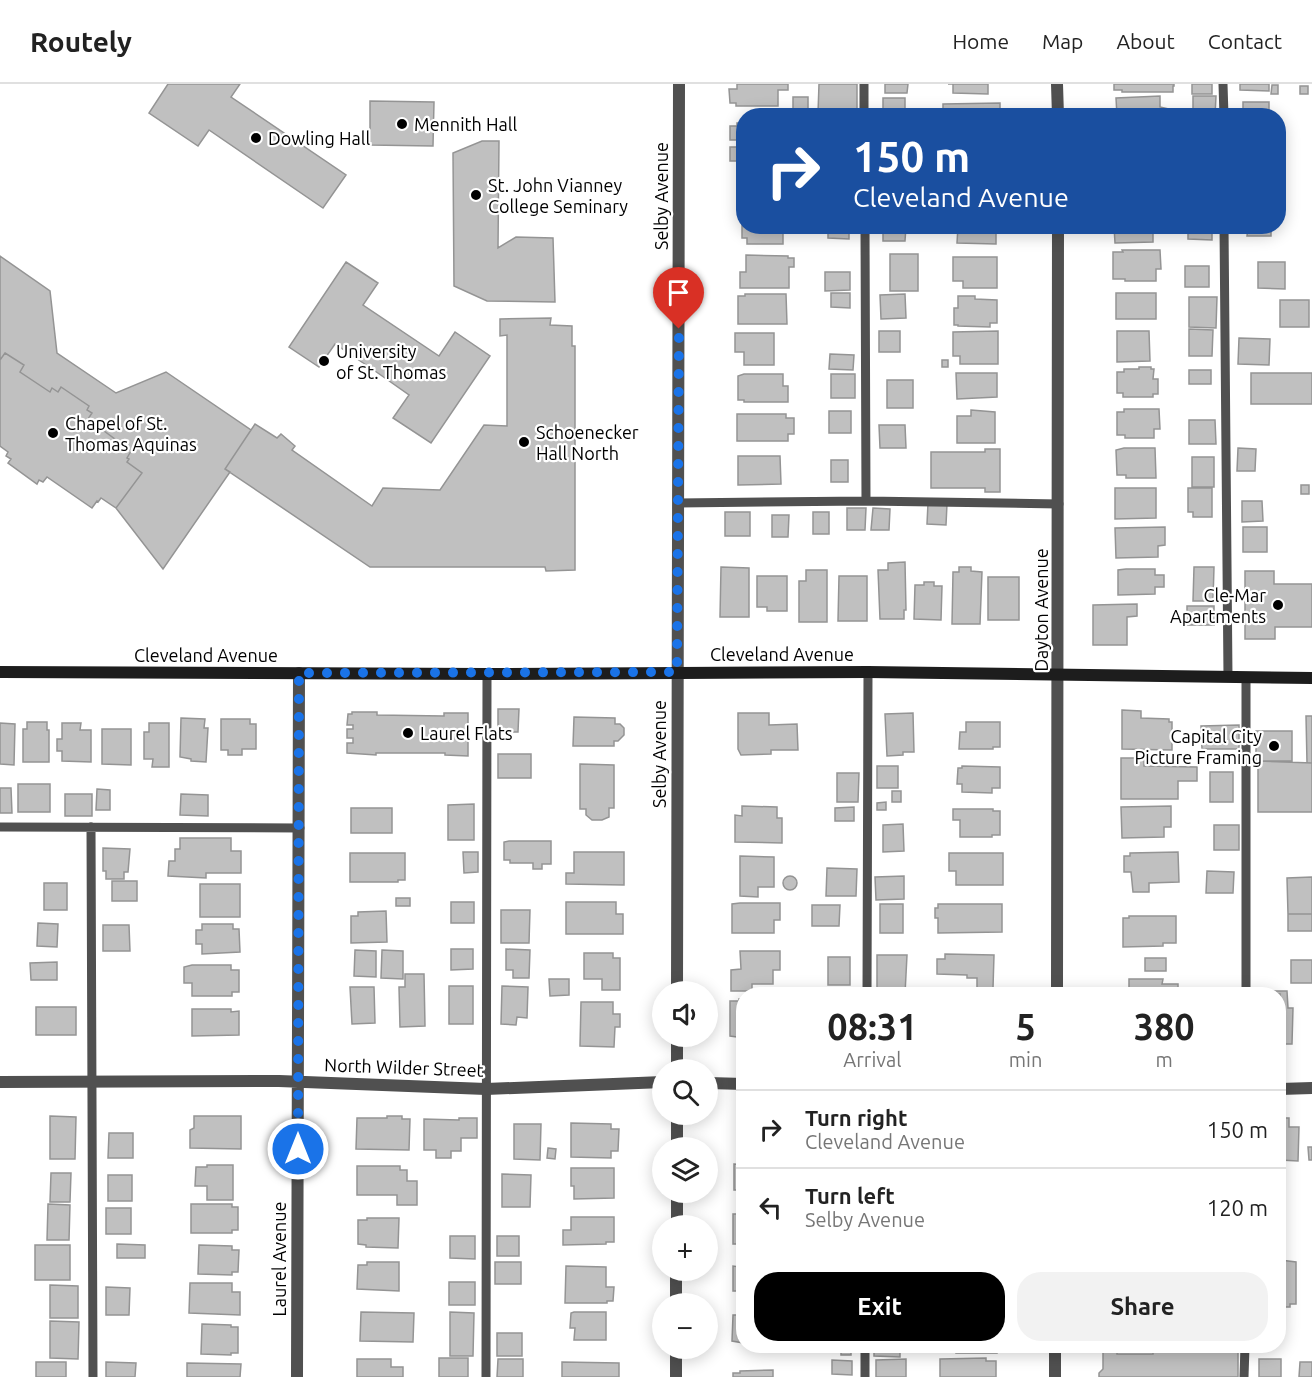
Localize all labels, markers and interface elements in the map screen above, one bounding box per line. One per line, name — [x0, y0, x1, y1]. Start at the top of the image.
text: Routely — [30, 26, 132, 57]
text: Home — [952, 29, 1009, 53]
text: Map — [1042, 29, 1083, 53]
text: About — [1116, 29, 1175, 53]
text: Contact — [1208, 29, 1282, 53]
place label: Mennith Hall — [414, 114, 517, 134]
marker: Mennith Hall — [395, 117, 409, 131]
place label: Dowling Hall — [268, 128, 371, 148]
marker: Dowling Hall — [249, 131, 263, 145]
icon: right — [754, 132, 832, 210]
text: 150 m — [853, 133, 970, 180]
street label: Selby Avenue — [651, 142, 671, 250]
place label: St. John Vianney College Seminary — [488, 175, 628, 216]
text: Cleveland Avenue — [853, 182, 1069, 212]
marker: St. John Vianney College Seminary — [469, 188, 483, 202]
pin — [653, 267, 704, 329]
icon: arrive — [662, 276, 695, 309]
place label: University of St. Thomas — [336, 341, 446, 382]
marker: University of St. Thomas — [317, 354, 331, 368]
place label: Chapel of St. Thomas Aquinas — [65, 413, 197, 454]
place label: Schoenecker Hall North — [536, 422, 639, 463]
marker: Chapel of St. Thomas Aquinas — [46, 426, 60, 440]
marker: Schoenecker Hall North — [517, 435, 531, 449]
street label: Dayton Avenue — [1031, 548, 1051, 672]
place label: Cle-Mar Apartments — [1170, 585, 1266, 626]
marker: Cle-Mar Apartments — [1271, 598, 1285, 612]
street label: Cleveland Avenue — [710, 644, 854, 664]
street label: Cleveland Avenue — [134, 645, 278, 665]
street label: Selby Avenue — [649, 700, 669, 808]
place label: Laurel Flats — [420, 723, 513, 743]
marker: Laurel Flats — [401, 726, 415, 740]
place label: Capital City Picture Framing — [1135, 726, 1262, 767]
marker: Capital City Picture Framing — [1267, 739, 1281, 753]
map controls — [652, 981, 718, 1359]
button: sound — [652, 981, 718, 1047]
text: 08:31 — [827, 1006, 917, 1047]
text: 5 — [1015, 1006, 1036, 1047]
text: 380 — [1134, 1006, 1195, 1047]
text: Arrival — [843, 1048, 902, 1071]
text: min — [1009, 1048, 1042, 1071]
text: m — [1156, 1048, 1173, 1071]
street label: North Wilder Street — [324, 1054, 484, 1080]
button: search — [652, 1059, 718, 1125]
text: Turn right — [805, 1105, 907, 1130]
icon: right — [754, 1113, 787, 1146]
position arrow — [266, 1117, 330, 1181]
text: 150 m — [1207, 1117, 1268, 1142]
text: Cleveland Avenue — [805, 1130, 965, 1153]
button: layers — [652, 1137, 718, 1203]
text: Turn left — [805, 1183, 895, 1208]
icon: left — [754, 1191, 787, 1224]
text: 120 m — [1207, 1195, 1268, 1220]
street label: Laurel Avenue — [269, 1202, 289, 1316]
text: Selby Avenue — [805, 1208, 925, 1231]
button: + — [652, 1215, 718, 1281]
button: Exit — [754, 1272, 1005, 1341]
button: Share — [1017, 1272, 1268, 1341]
button: − — [652, 1293, 718, 1359]

